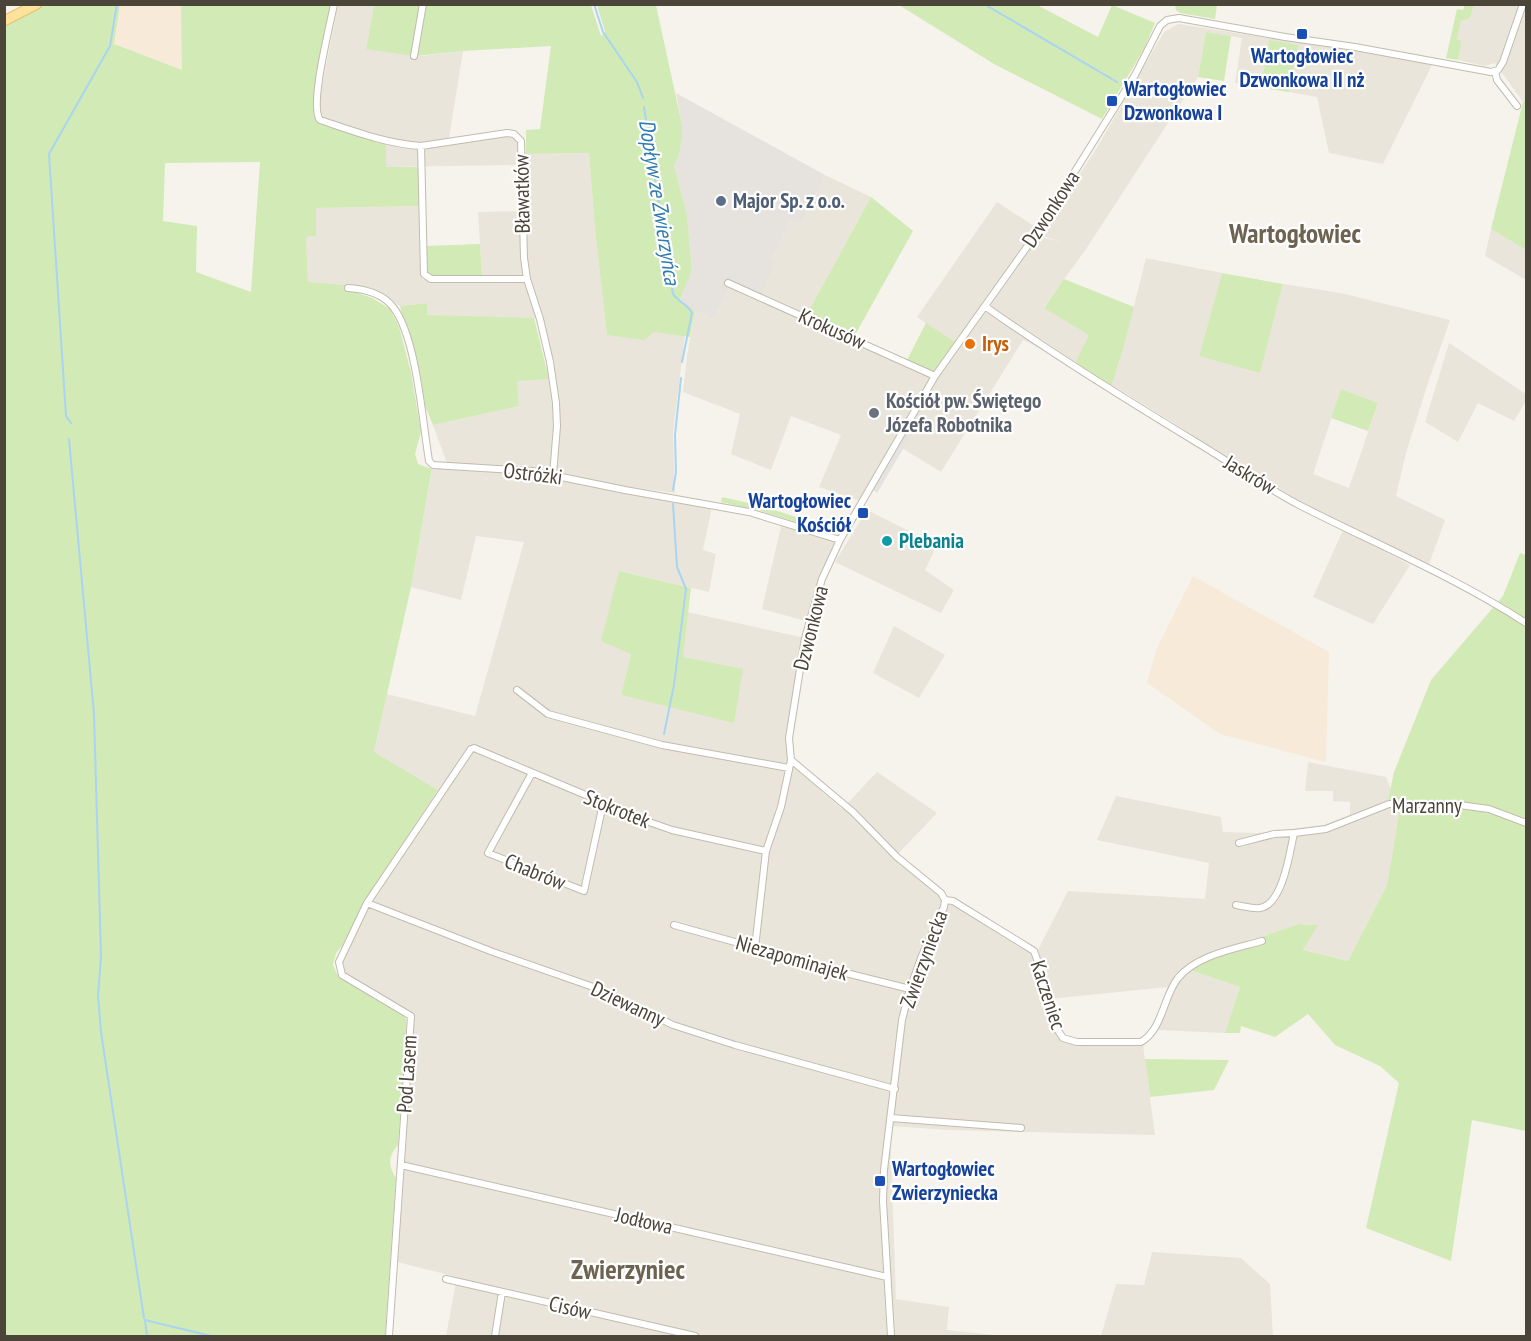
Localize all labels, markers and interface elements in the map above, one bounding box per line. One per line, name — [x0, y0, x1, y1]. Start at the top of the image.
marker: Wartogłowiec Dzwonkowa II nż — [1295, 27, 1309, 41]
place label: Wartogłowiec Dzwonkowa II nż — [1240, 42, 1364, 93]
place label: Wartogłowiec Dzwonkowa I — [1123, 75, 1227, 126]
marker: Wartogłowiec Dzwonkowa I — [1105, 94, 1119, 108]
water label: Dopływ ze Zwierzyńca — [633, 117, 687, 288]
street label: Bławatków — [507, 154, 536, 234]
street label: Dzwonkowa — [1016, 165, 1085, 252]
place label: Major Sp. z o.o. — [733, 187, 845, 214]
marker: Major Sp. z o.o. — [714, 194, 728, 208]
district label: Wartogłowiec — [1228, 216, 1362, 250]
street label: Krokusów — [795, 302, 870, 355]
place label: Irys — [982, 330, 1009, 357]
marker: Irys — [963, 337, 977, 351]
place label: Kościół pw. Świętego Józefa Robotnika — [885, 387, 1041, 438]
marker: Kościół pw. Świętego Józefa Robotnika — [867, 406, 881, 420]
street label: Jaskrów — [1219, 448, 1282, 501]
street label: Ostróżki — [502, 456, 564, 491]
place label: Wartogłowiec Kościół — [747, 487, 852, 538]
marker: Wartogłowiec Kościół — [856, 506, 870, 520]
place label: Plebania — [899, 527, 964, 554]
marker: Plebania — [880, 534, 894, 548]
street label: Dzwonkowa — [787, 583, 834, 673]
street label: Stokrotek — [580, 783, 654, 834]
street label: Marzanny — [1392, 792, 1462, 819]
street label: Chabrów — [501, 847, 570, 896]
street label: Zwierzyniecka — [893, 906, 954, 1011]
street label: Niezapominajek — [733, 929, 851, 986]
street label: Kaczeniec — [1025, 957, 1072, 1033]
street label: Dziewanny — [587, 975, 670, 1032]
street label: Pod Lasem — [390, 1034, 423, 1114]
place label: Wartogłowiec Zwierzyniecka — [891, 1155, 998, 1206]
marker: Wartogłowiec Zwierzyniecka — [873, 1174, 887, 1188]
street label: Jodłowa — [612, 1201, 675, 1240]
district label: Zwierzyniec — [571, 1252, 686, 1286]
street label: Cisów — [546, 1290, 594, 1326]

